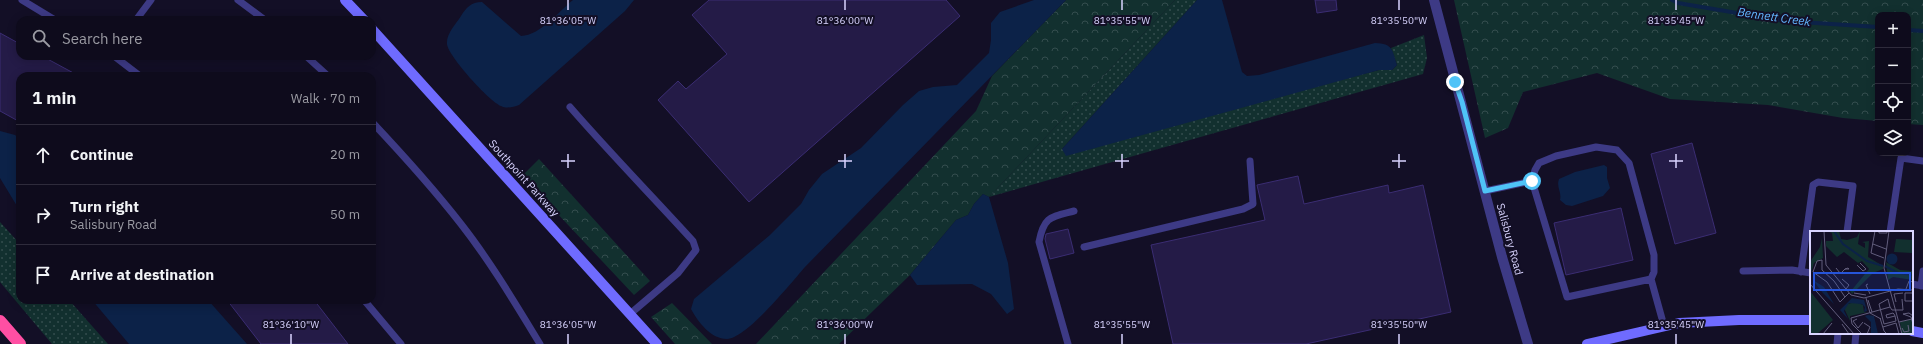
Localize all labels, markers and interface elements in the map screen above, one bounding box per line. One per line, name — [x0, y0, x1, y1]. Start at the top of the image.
water label: Bennett Creek — [1737, 4, 1812, 29]
map controls — [1875, 12, 1911, 156]
button: + — [1875, 12, 1911, 48]
text: 81°36'05"W — [540, 14, 596, 27]
text: 81°36'00"W — [817, 14, 873, 27]
text: 81°35'55"W — [1094, 14, 1150, 27]
text: 81°35'50"W — [1371, 14, 1427, 27]
text: 81°35'45"W — [1648, 14, 1704, 27]
search box — [16, 16, 376, 60]
icon: search — [30, 27, 52, 49]
text: Search here — [62, 29, 142, 48]
button: − — [1875, 48, 1911, 84]
route end — [1446, 73, 1464, 91]
button: locate — [1875, 84, 1911, 120]
text: 1 min — [32, 87, 76, 109]
text: Walk · 70 m — [291, 90, 360, 107]
button: layers — [1875, 120, 1911, 156]
street label: Southpoint Parkway — [486, 137, 563, 220]
icon: ahead — [32, 144, 54, 166]
text: Continue — [70, 145, 134, 164]
text: 20 m — [330, 146, 360, 163]
route start — [1523, 172, 1541, 190]
text: Turn right — [70, 197, 139, 216]
street label: Salisbury Road — [1494, 202, 1526, 276]
icon: right — [32, 204, 54, 226]
text: 50 m — [330, 206, 360, 223]
text: Salisbury Road — [70, 216, 157, 233]
inset map — [1810, 231, 1913, 334]
icon: arrive — [32, 264, 54, 286]
text: Arrive at destination — [70, 265, 214, 284]
text: 81°36'10"W — [263, 318, 319, 331]
text: 81°36'05"W — [540, 318, 596, 331]
text: 81°36'00"W — [817, 318, 873, 331]
text: 81°35'55"W — [1094, 318, 1150, 331]
text: 81°35'50"W — [1371, 318, 1427, 331]
text: 81°35'45"W — [1648, 318, 1704, 331]

